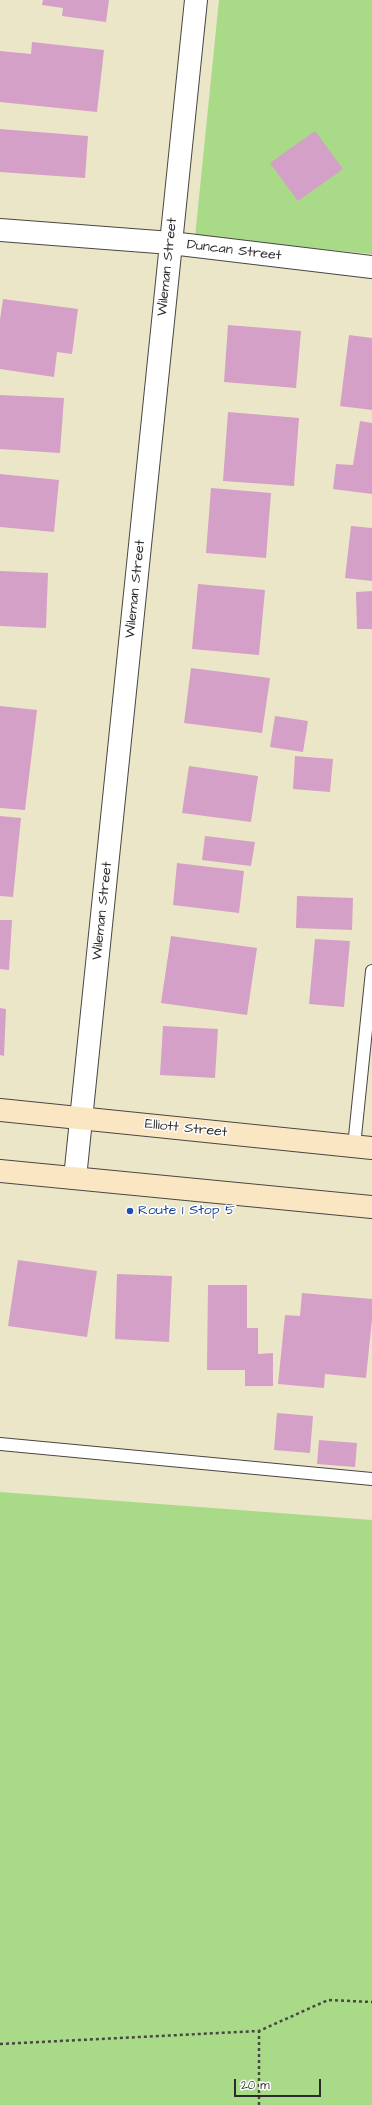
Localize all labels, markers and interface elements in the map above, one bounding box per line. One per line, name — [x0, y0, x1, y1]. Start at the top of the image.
street label: Wileman Street — [154, 217, 182, 317]
street label: Duncan Street — [186, 237, 282, 265]
street label: Wileman Street — [122, 539, 150, 639]
street label: Wileman Street — [89, 861, 117, 961]
street label: Elliott Street — [144, 1116, 228, 1142]
place label: Route 1 Stop 5 — [138, 1203, 235, 1219]
marker: Route 1 Stop 5 — [125, 1206, 135, 1216]
scale bar — [236, 2071, 323, 2097]
text: 20 m — [241, 2077, 270, 2094]

